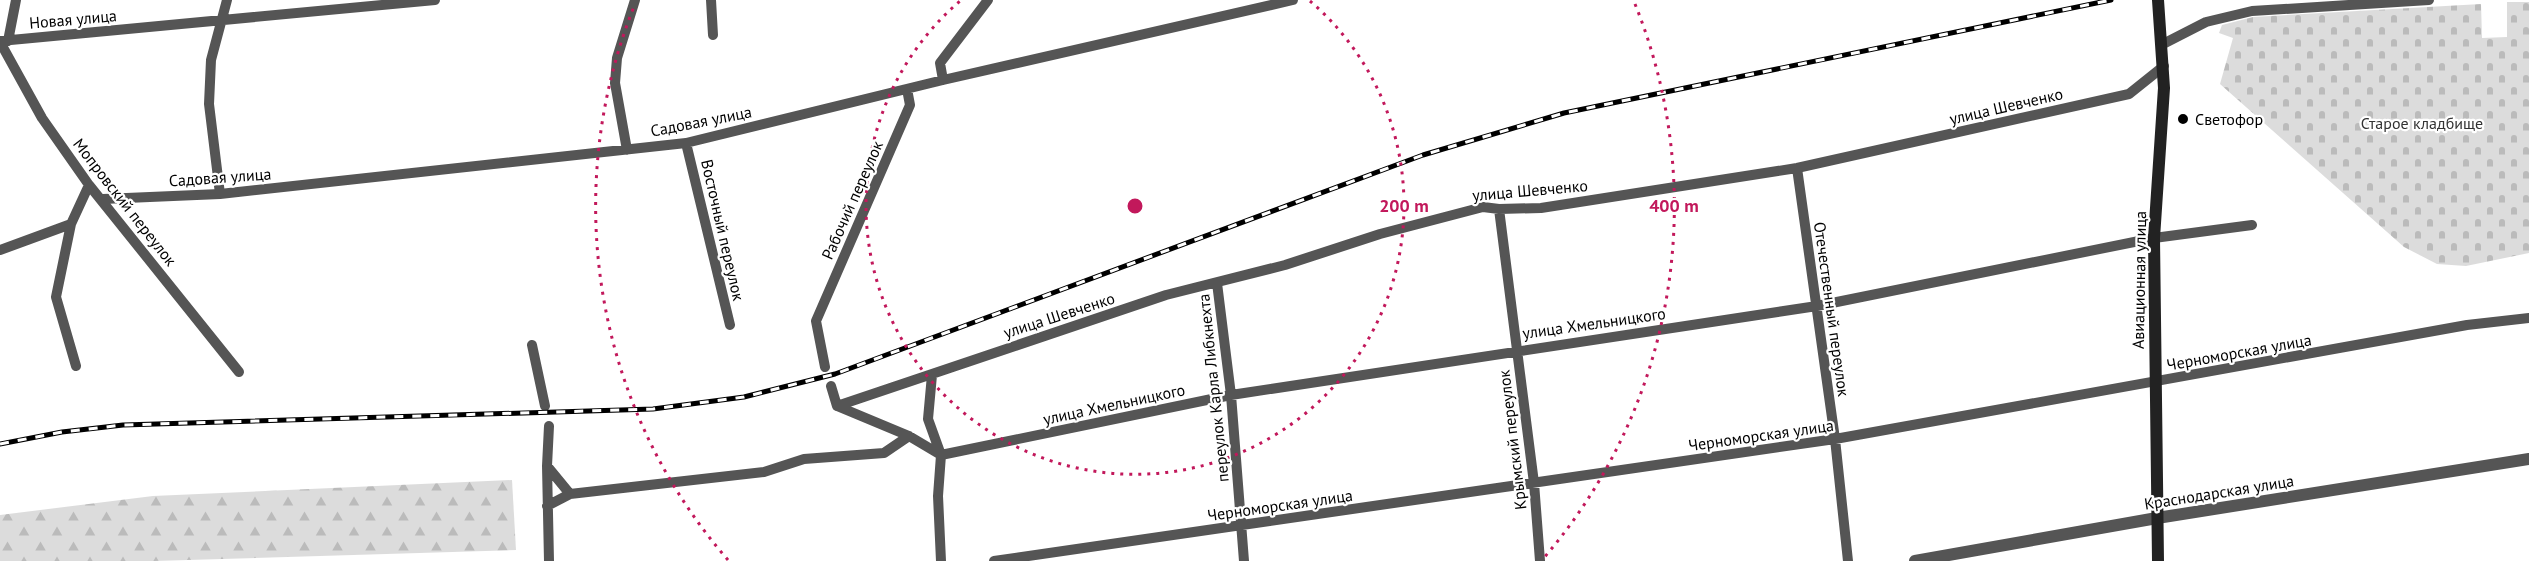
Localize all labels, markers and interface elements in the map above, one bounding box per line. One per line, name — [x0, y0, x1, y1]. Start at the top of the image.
street label: Новая улица — [28, 5, 118, 33]
street label: улица Шевченко — [1947, 83, 2065, 129]
street label: Садовая улица — [649, 101, 753, 141]
place label: Светофор — [2195, 109, 2263, 129]
marker: Светофор — [2176, 112, 2190, 126]
park label: Старое кладбище — [2361, 113, 2483, 133]
street label: Мопровский переулок — [69, 134, 181, 270]
street label: Рабочий переулок — [817, 137, 887, 262]
street label: Восточный переулок — [697, 157, 749, 303]
street label: Садовая улица — [168, 163, 272, 191]
street label: улица Шевченко — [1471, 175, 1589, 205]
text: 200 m — [1379, 194, 1429, 217]
text: 400 m — [1649, 194, 1699, 217]
centre of rings — [1125, 196, 1145, 216]
street label: Авиационная улица — [2128, 211, 2150, 349]
street label: Отечественный переулок — [1810, 220, 1854, 398]
street label: улица Шевченко — [1001, 288, 1117, 342]
street label: переулок Карла Либкнехта — [1193, 293, 1233, 483]
street label: улица Хмельницкого — [1521, 303, 1667, 343]
street label: Черноморская улица — [2165, 329, 2313, 375]
street label: Крымский переулок — [1493, 369, 1530, 511]
street label: улица Хмельницкого — [1041, 379, 1187, 429]
street label: Черноморская улица — [1687, 415, 1835, 455]
street label: Краснодарская улица — [2143, 470, 2295, 514]
street label: Черноморская улица — [1206, 485, 1354, 525]

